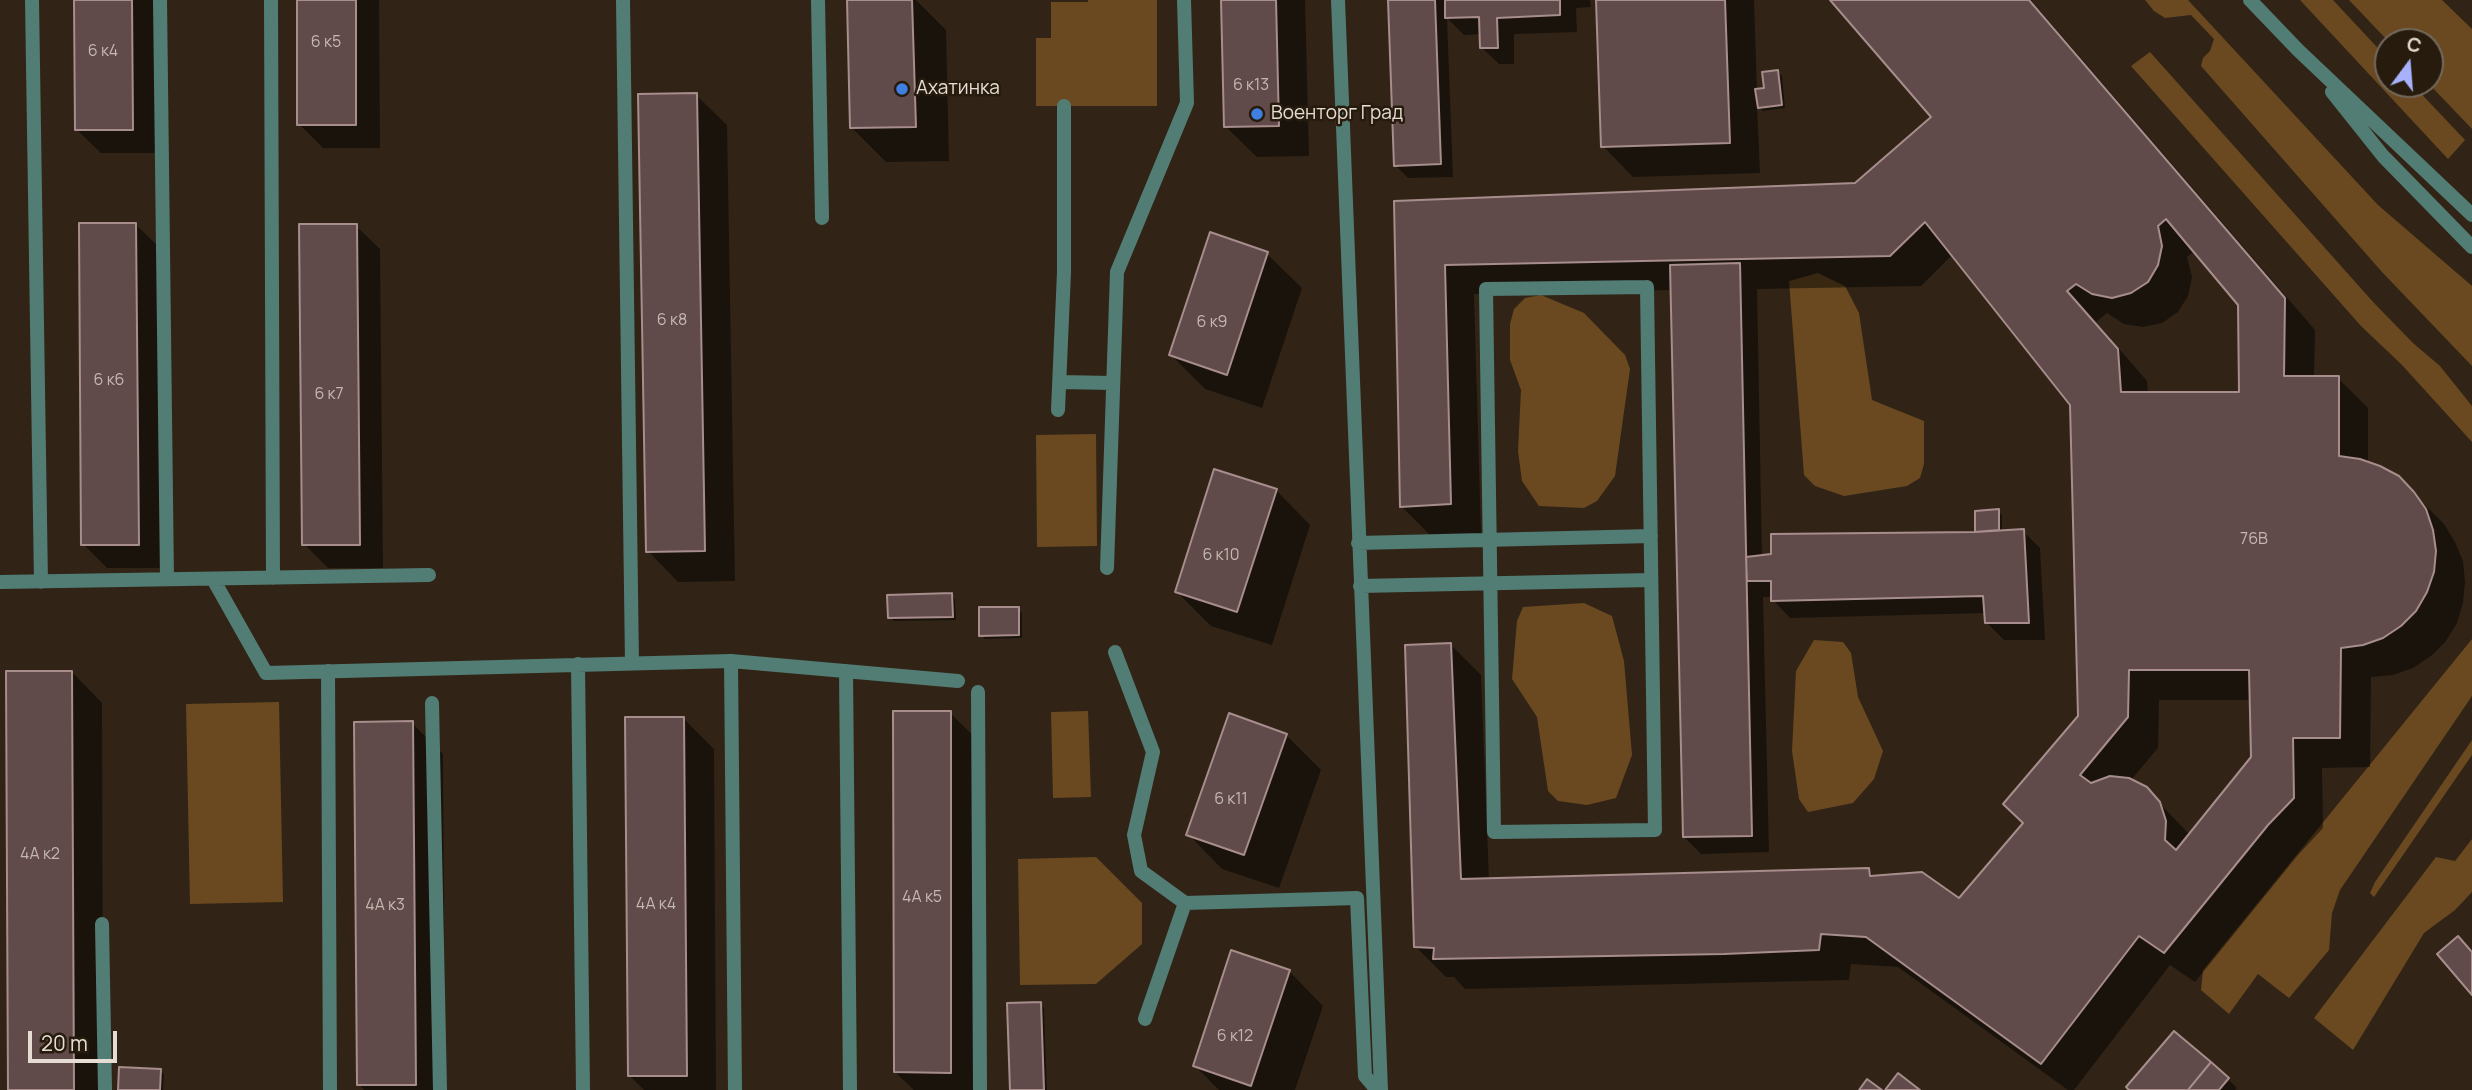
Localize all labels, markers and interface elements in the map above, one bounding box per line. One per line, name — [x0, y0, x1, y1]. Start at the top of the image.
north arrow — [2374, 28, 2444, 98]
text: С — [2404, 30, 2425, 59]
house number: 6 к5 — [311, 33, 341, 53]
house number: 6 к4 — [88, 42, 118, 62]
house number: 6 к13 — [1233, 76, 1269, 96]
place label: Ахатинка — [916, 78, 1000, 100]
marker: Ахатинка — [894, 81, 910, 97]
place label: Военторг Град — [1271, 103, 1403, 125]
marker: Военторг Град — [1249, 106, 1265, 122]
house number: 6 к8 — [657, 311, 687, 331]
house number: 6 к9 — [1197, 313, 1227, 333]
house number: 6 к6 — [94, 371, 124, 391]
house number: 6 к7 — [314, 385, 344, 405]
house number: 76В — [2240, 530, 2268, 550]
house number: 6 к10 — [1202, 546, 1240, 566]
house number: 6 к11 — [1214, 790, 1248, 810]
house number: 4А к2 — [20, 845, 60, 865]
house number: 4А к5 — [902, 888, 942, 908]
house number: 4А к4 — [636, 895, 676, 915]
house number: 4А к3 — [365, 896, 405, 916]
scale bar — [32, 1016, 121, 1060]
house number: 6 к12 — [1217, 1027, 1253, 1047]
text: 20 m — [41, 1029, 88, 1057]

